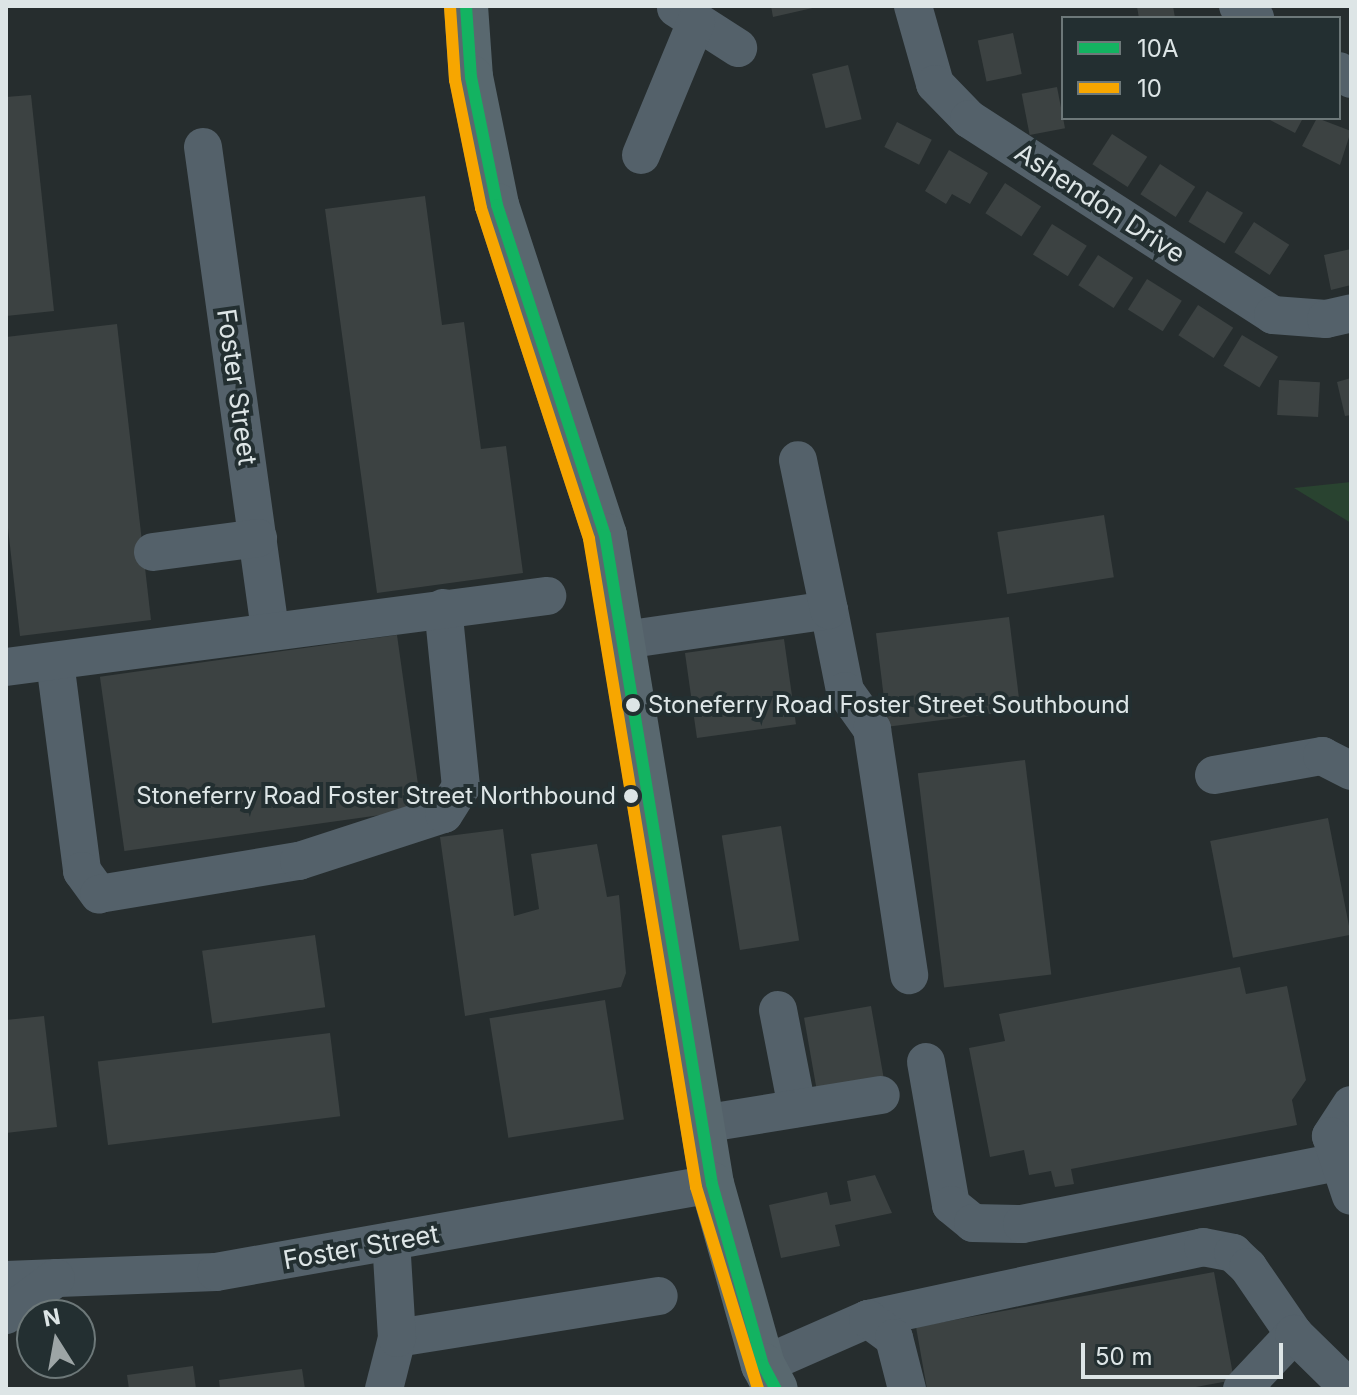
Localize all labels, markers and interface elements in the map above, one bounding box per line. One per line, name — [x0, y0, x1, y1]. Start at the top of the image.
legend — [1061, 16, 1341, 120]
text: 10A — [1137, 34, 1178, 63]
text: 10 — [1137, 74, 1162, 103]
street label: Ashendon Drive — [1009, 136, 1191, 270]
street label: Foster Street — [211, 307, 263, 467]
place label: Stoneferry Road Foster Street Southbound — [648, 691, 1130, 719]
marker: Stoneferry Road Foster Street Southbound — [625, 697, 641, 713]
place label: Stoneferry Road Foster Street Northbound — [136, 782, 616, 810]
marker: Stoneferry Road Foster Street Northbound — [623, 788, 639, 804]
street label: Foster Street — [281, 1218, 441, 1276]
north arrow — [16, 1299, 96, 1379]
text: N — [41, 1303, 63, 1332]
scale bar — [1085, 1327, 1287, 1377]
text: 50 m — [1095, 1342, 1153, 1371]

